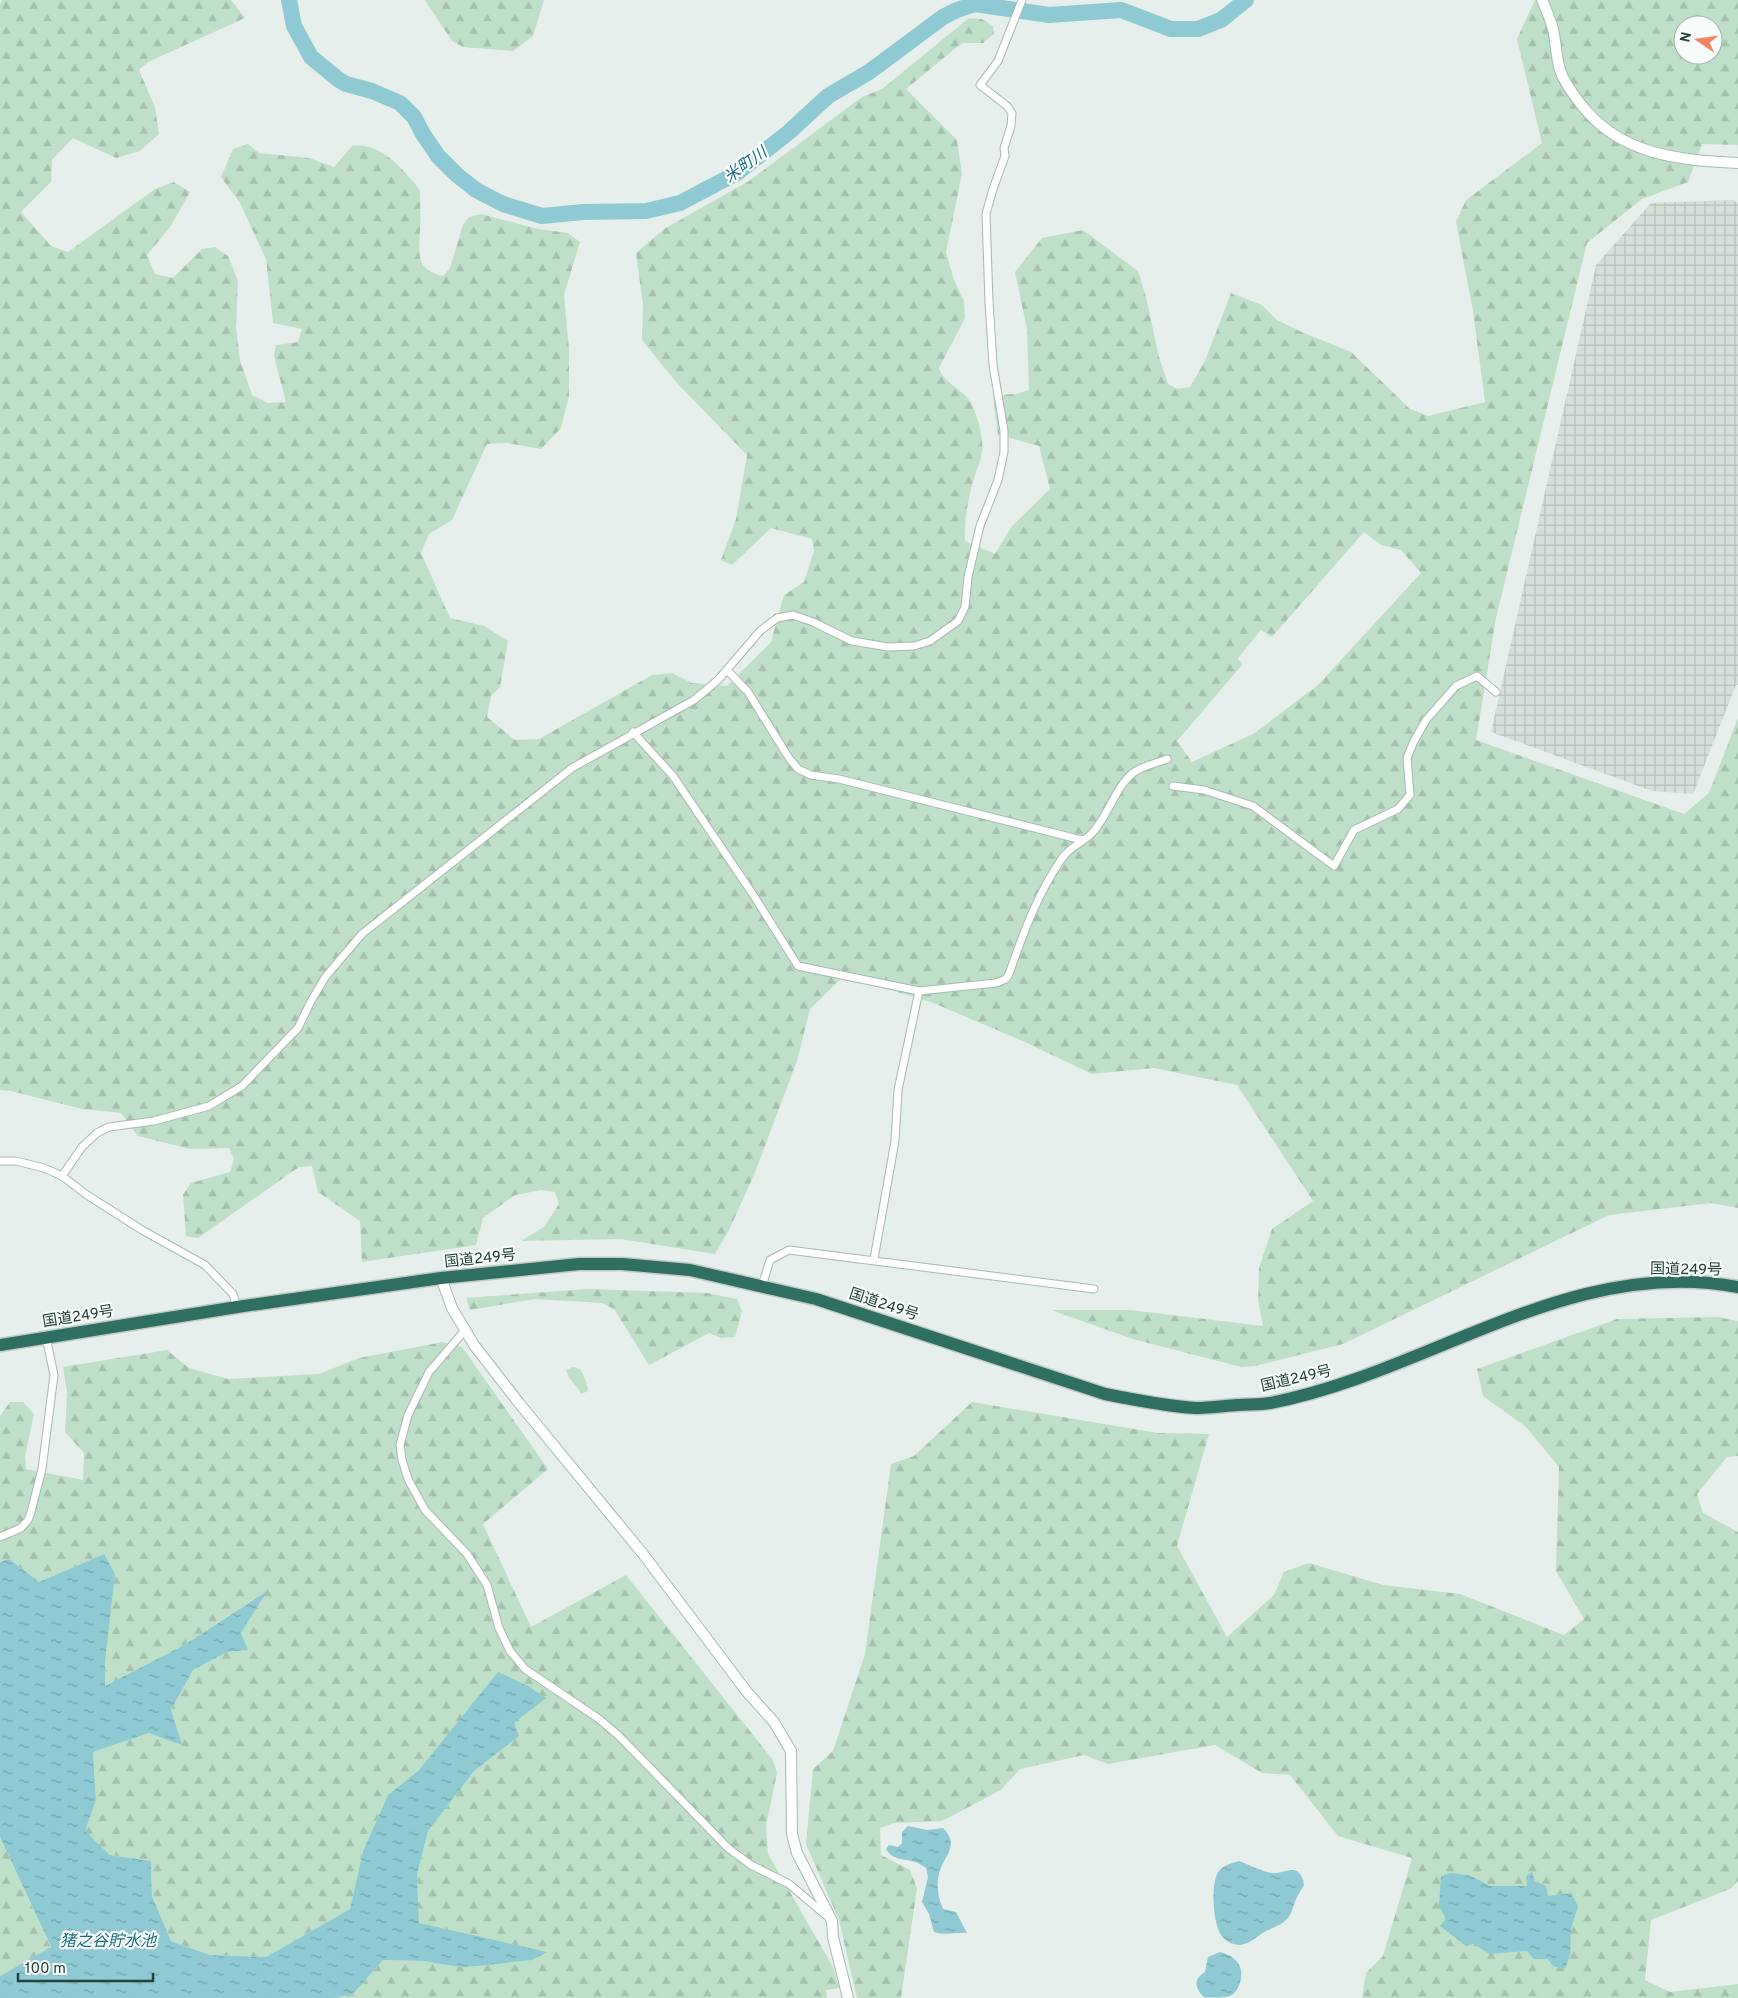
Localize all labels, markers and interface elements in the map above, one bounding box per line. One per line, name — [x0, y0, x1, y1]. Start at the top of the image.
north arrow — [1673, 15, 1723, 65]
text: N — [1677, 31, 1696, 44]
water label: 米町川 — [721, 142, 773, 188]
street label: 国道249号 — [443, 1246, 517, 1273]
street label: 国道249号 — [1650, 1260, 1722, 1281]
street label: 国道249号 — [846, 1285, 921, 1326]
street label: 国道249号 — [41, 1302, 115, 1333]
street label: 国道249号 — [1259, 1362, 1334, 1397]
water label: 猪之谷貯水池 — [60, 1932, 158, 1952]
scale bar — [18, 1950, 152, 1982]
text: 100 m — [25, 1960, 66, 1979]

